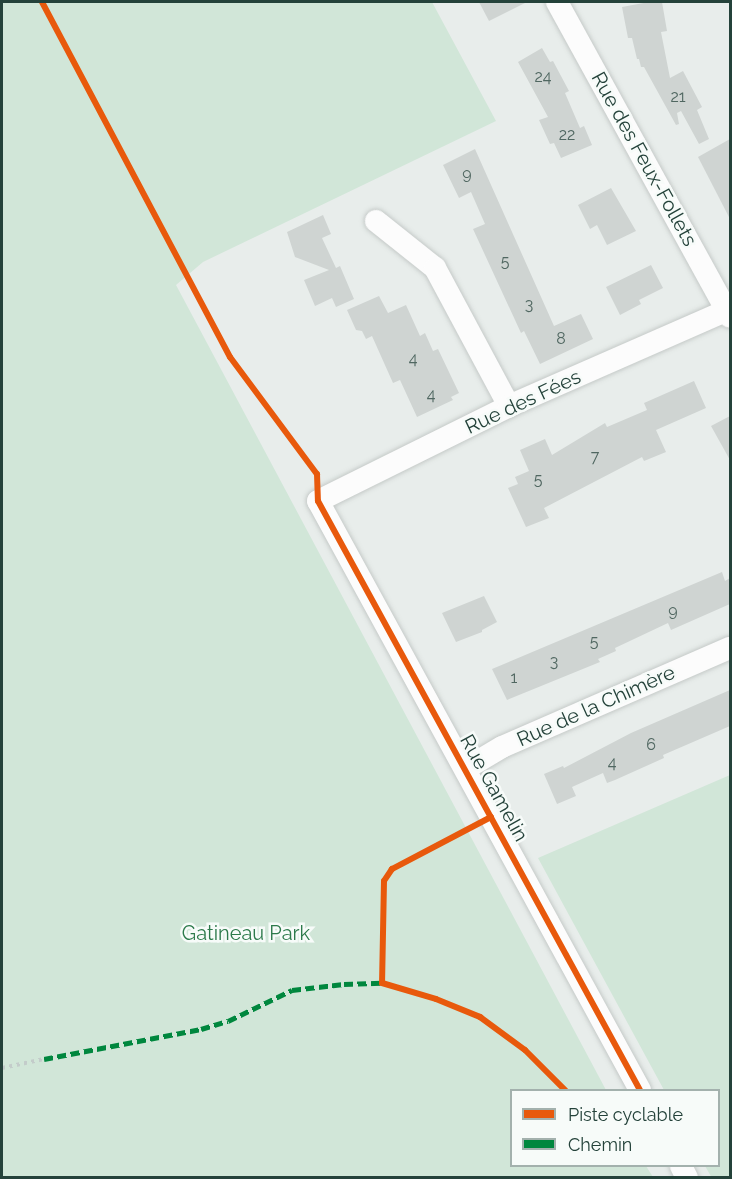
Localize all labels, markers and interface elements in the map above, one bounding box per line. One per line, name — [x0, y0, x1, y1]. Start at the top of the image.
house number: 24 — [534, 67, 552, 87]
street label: Rue des Feux-Follets — [586, 68, 702, 250]
house number: 21 — [670, 87, 686, 107]
house number: 22 — [559, 125, 575, 145]
house number: 9 — [462, 164, 472, 184]
house number: 5 — [501, 252, 509, 272]
house number: 3 — [525, 295, 533, 315]
house number: 8 — [556, 329, 566, 349]
house number: 4 — [409, 349, 417, 369]
street label: Rue des Fées — [461, 365, 585, 439]
house number: 4 — [427, 385, 435, 405]
house number: 7 — [591, 447, 599, 467]
house number: 5 — [534, 470, 542, 490]
house number: 9 — [668, 601, 678, 621]
house number: 5 — [590, 632, 598, 652]
house number: 3 — [550, 652, 558, 672]
street label: Rue de la Chimère — [513, 660, 679, 752]
house number: 1 — [511, 668, 517, 688]
street label: Rue Gamelin — [455, 730, 533, 846]
house number: 6 — [646, 735, 656, 755]
house number: 4 — [608, 753, 616, 773]
park label: Gatineau Park — [182, 921, 310, 945]
legend — [510, 1089, 720, 1167]
text: Piste cyclable — [568, 1104, 683, 1125]
text: Chemin — [568, 1134, 632, 1155]

